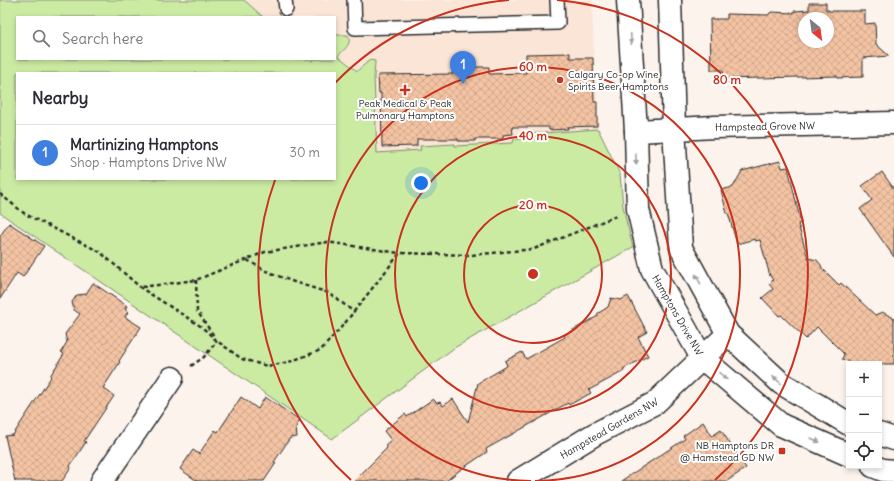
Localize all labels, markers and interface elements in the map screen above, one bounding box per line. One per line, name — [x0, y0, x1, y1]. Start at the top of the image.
north arrow — [798, 12, 834, 48]
search box — [16, 16, 336, 60]
icon: search — [30, 27, 52, 49]
text: Search here — [62, 29, 143, 48]
one-way arrow — [627, 33, 634, 45]
pin: 1 — [450, 51, 476, 84]
text: 60 m — [519, 59, 548, 74]
place label: Calgary Co-op Wine Spirits Beer Hamptons — [568, 68, 669, 93]
text: 80 m — [713, 72, 742, 87]
marker: Calgary Co-op Wine Spirits Beer Hamptons — [555, 75, 565, 85]
marker: Peak Medical & Peak Pulmonary Hamptons — [399, 84, 411, 96]
text: Nearby — [32, 87, 88, 109]
place label: Peak Medical & Peak Pulmonary Hamptons — [356, 97, 455, 122]
street label: Hampstead Grove NW — [715, 119, 815, 134]
text: 40 m — [519, 128, 548, 143]
text: Martinizing Hamptons — [70, 135, 218, 154]
text: 1 — [42, 144, 48, 161]
text: 30 m — [290, 144, 320, 161]
one-way arrow — [633, 153, 640, 165]
text: Shop · Hamptons Drive NW — [70, 154, 227, 171]
your location — [411, 173, 431, 193]
text: 20 m — [519, 197, 547, 212]
centre of rings — [526, 267, 540, 281]
street label: Hamptons Drive NW — [649, 273, 706, 358]
one-way arrow — [695, 273, 702, 285]
map controls — [846, 361, 882, 469]
button: + — [846, 361, 882, 397]
one-way arrow — [718, 372, 728, 381]
one-way arrow — [773, 376, 782, 385]
street label: Hampstead Gardens NW — [558, 395, 661, 462]
button: − — [846, 397, 882, 433]
button: locate — [846, 433, 882, 469]
one-way arrow — [809, 437, 820, 443]
place label: NB Hamptons DR @ Hamstead GD NW — [680, 439, 775, 464]
marker: NB Hamptons DR @ Hamstead GD NW — [777, 446, 787, 456]

